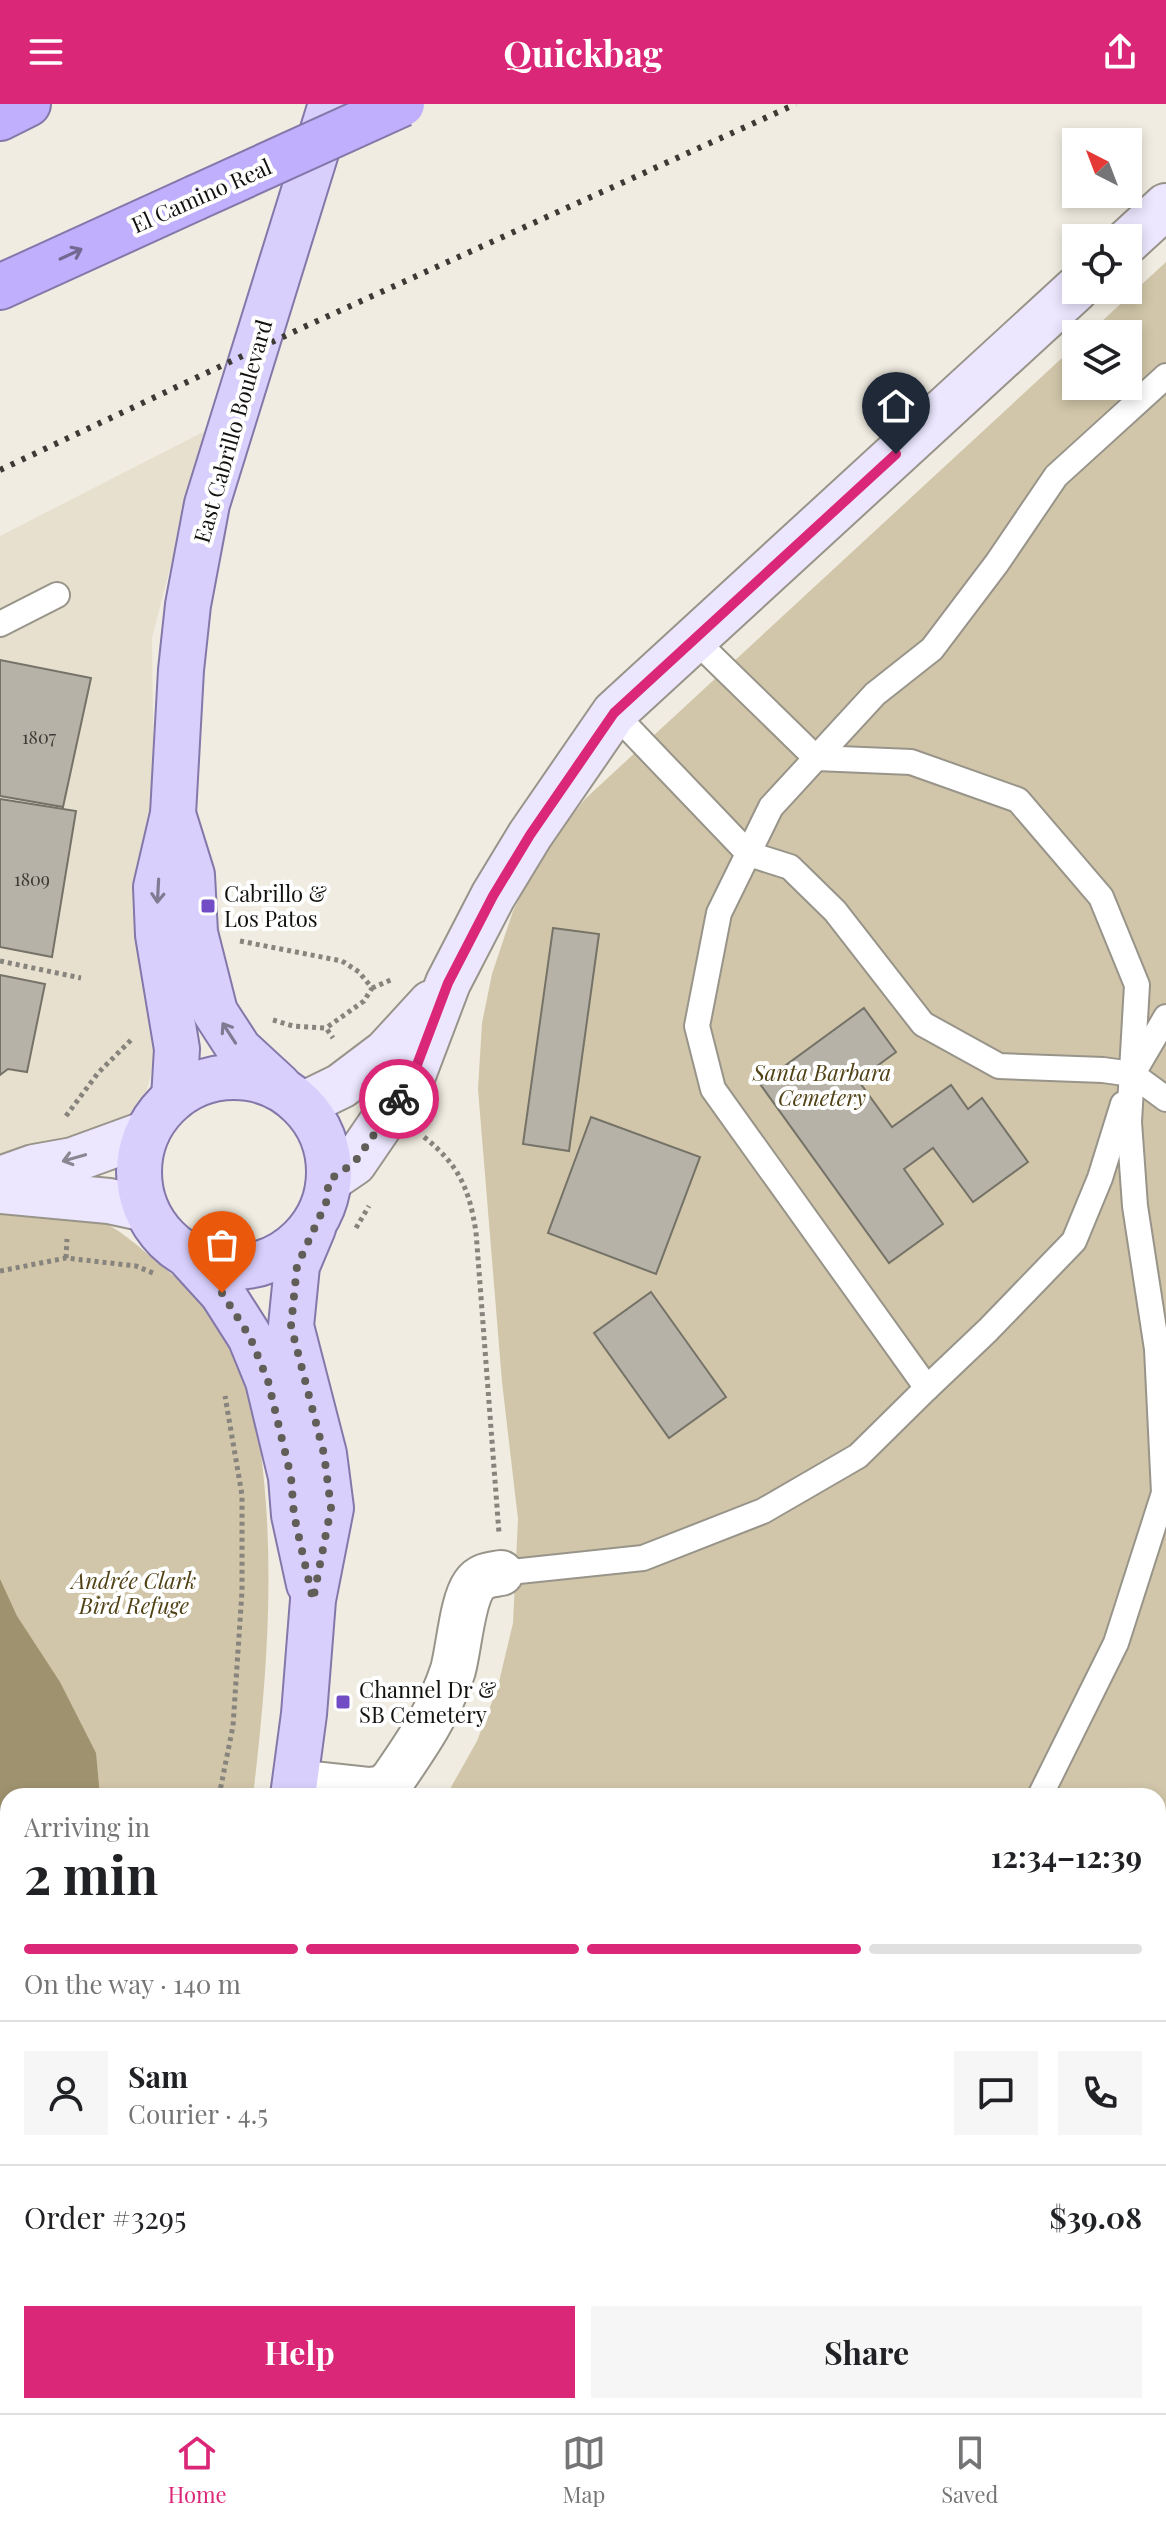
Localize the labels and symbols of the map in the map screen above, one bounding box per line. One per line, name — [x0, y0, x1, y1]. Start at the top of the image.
north arrow — [1062, 128, 1142, 208]
street label: El Camino Real — [126, 151, 276, 239]
one-way arrow — [58, 246, 83, 261]
street label: East Cabrillo Boulevard — [186, 316, 278, 546]
pin — [862, 372, 930, 454]
house number: 1807 — [22, 725, 57, 749]
house number: 1809 — [14, 867, 50, 891]
one-way arrow — [150, 877, 165, 903]
place label: Cabrillo & Los Patos — [224, 878, 327, 933]
marker: Cabrillo & Los Patos — [199, 897, 217, 915]
one-way arrow — [221, 1023, 237, 1045]
park label: Santa Barbara Cemetery — [752, 1057, 891, 1112]
courier — [359, 1059, 439, 1139]
one-way arrow — [62, 1152, 88, 1167]
pin — [188, 1211, 256, 1293]
park label: Andrée Clark Bird Refuge — [70, 1565, 196, 1620]
place label: Channel Dr & SB Cemetery — [359, 1674, 496, 1729]
marker: Channel Dr & SB Cemetery — [334, 1693, 352, 1711]

